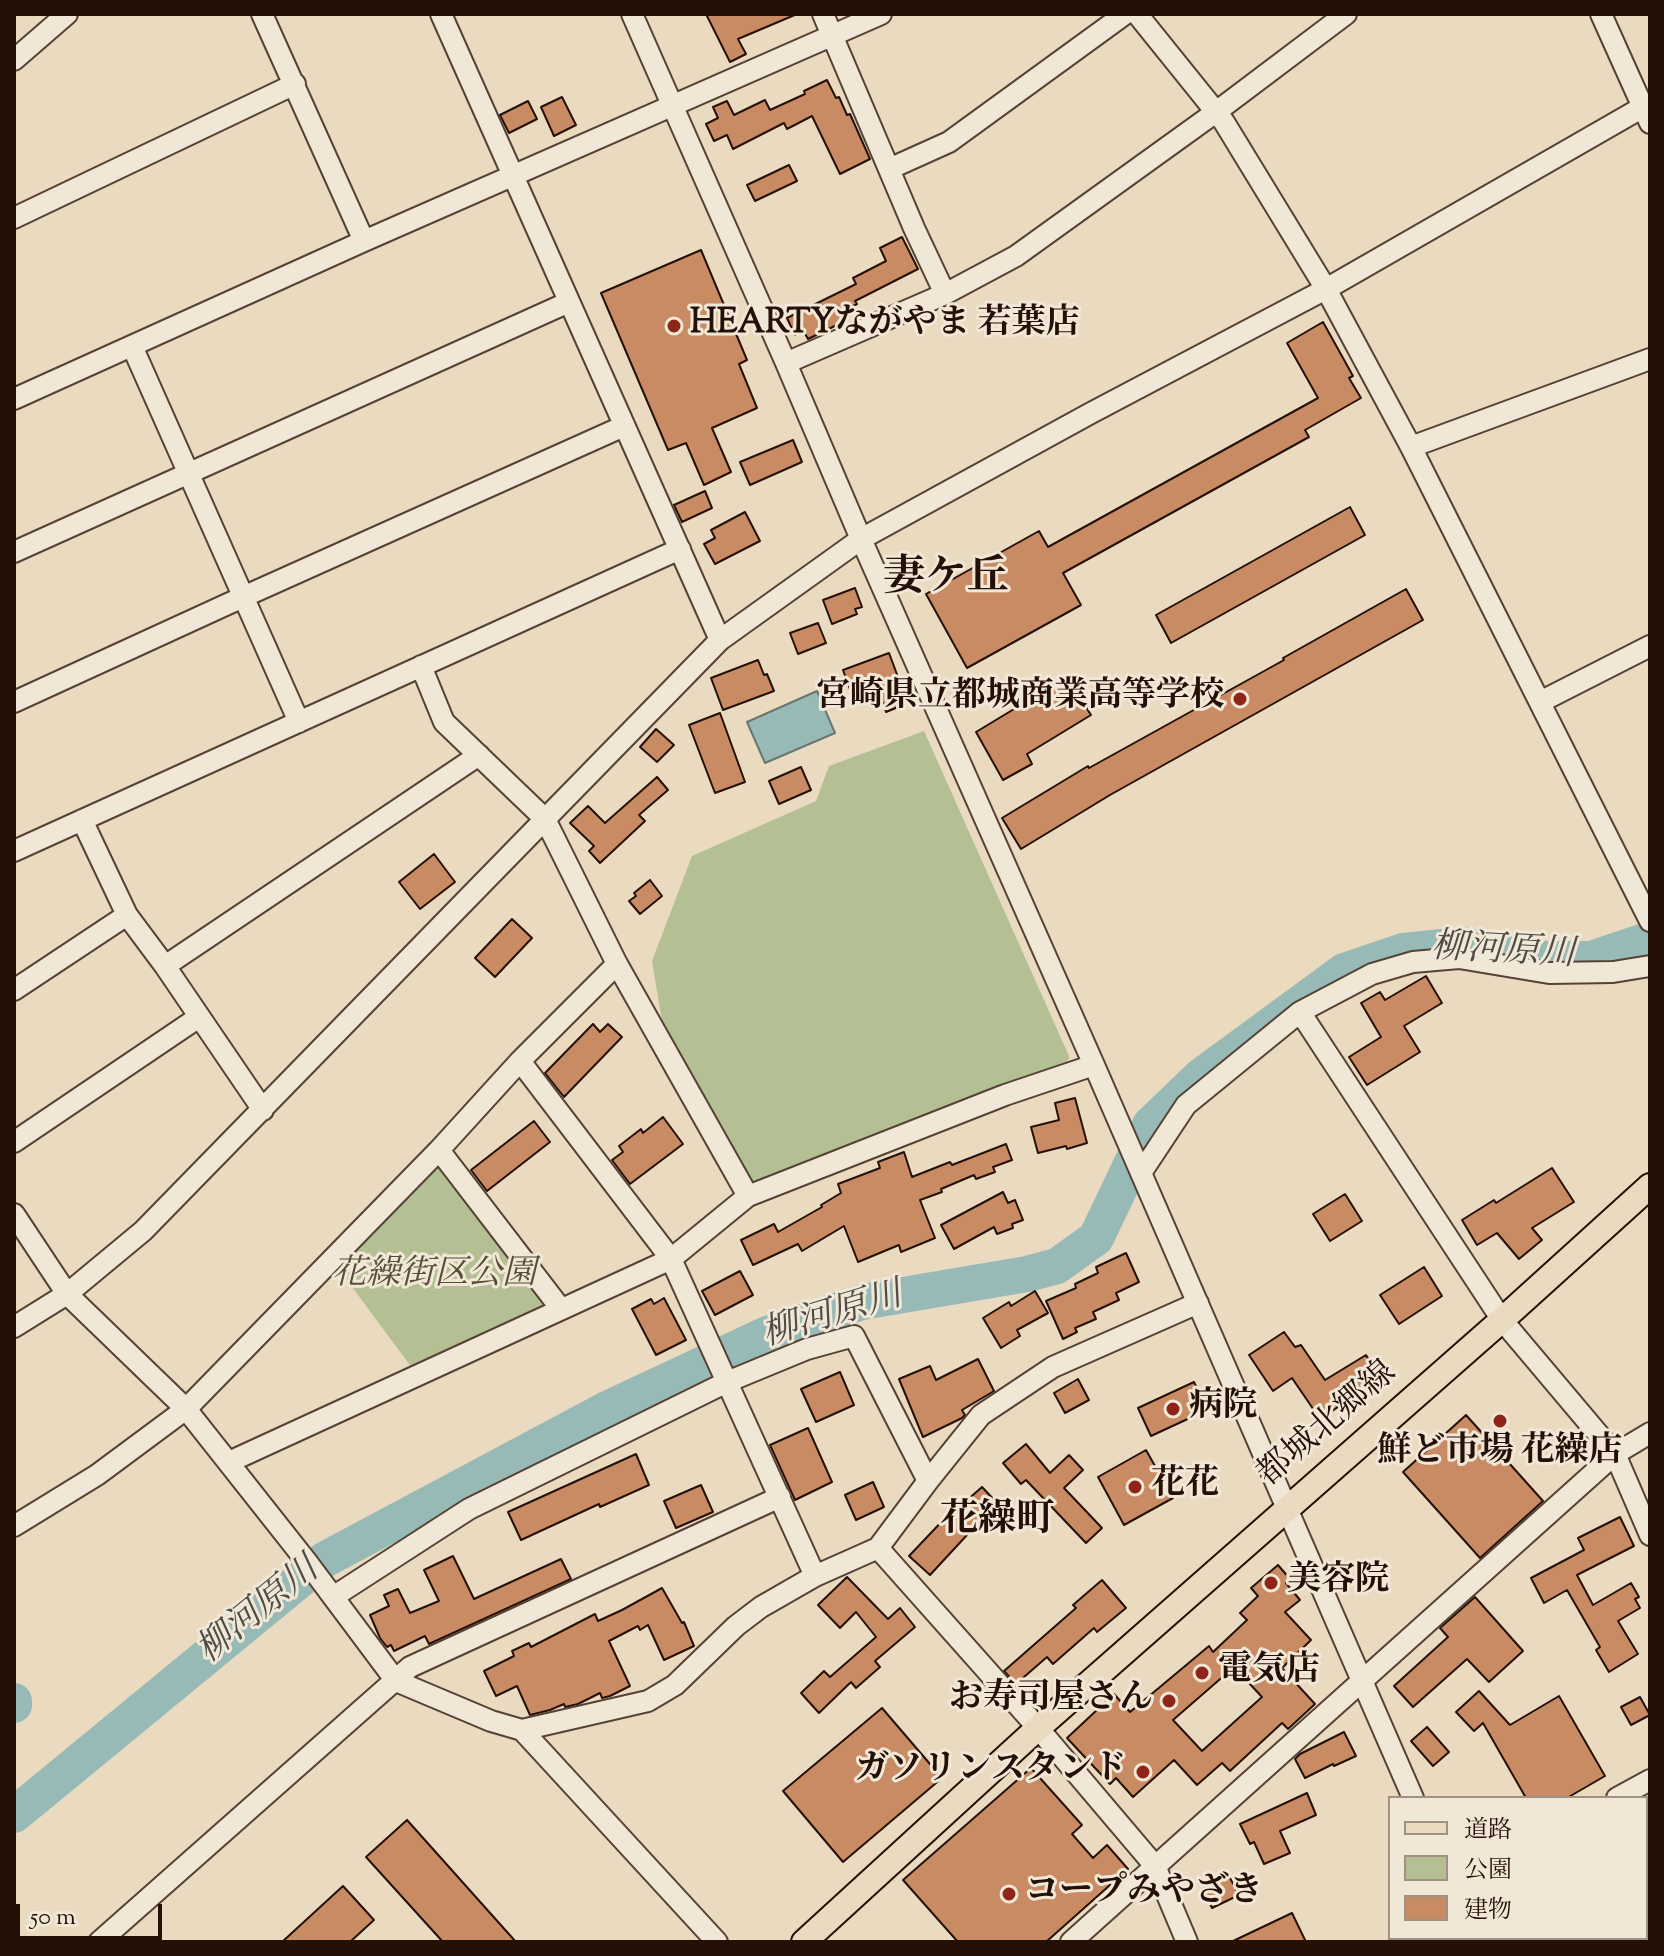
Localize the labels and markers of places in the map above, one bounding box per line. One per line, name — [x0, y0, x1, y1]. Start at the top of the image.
place label: HEARTYながやま 若葉店 — [690, 306, 1080, 346]
marker: HEARTYながやま 若葉店 — [665, 317, 683, 335]
place label: 宮崎県立都城商業高等学校 — [816, 679, 1224, 719]
marker: 宮崎県立都城商業高等学校 — [1231, 690, 1249, 708]
place label: 病院 — [1189, 1389, 1257, 1429]
marker: 病院 — [1164, 1400, 1182, 1418]
marker: 鮮ど市場 花繰店 — [1491, 1412, 1509, 1430]
place label: 鮮ど市場 花繰店 — [1377, 1434, 1623, 1474]
place label: 花花 — [1151, 1467, 1219, 1507]
marker: 花花 — [1126, 1478, 1144, 1496]
place label: 美容院 — [1287, 1563, 1389, 1603]
marker: 美容院 — [1262, 1574, 1280, 1592]
place label: 電気店 — [1218, 1653, 1320, 1693]
marker: 電気店 — [1193, 1664, 1211, 1682]
place label: お寿司屋さん — [949, 1681, 1153, 1721]
marker: お寿司屋さん — [1160, 1692, 1178, 1710]
place label: ガソリンスタンド — [855, 1752, 1127, 1792]
marker: ガソリンスタンド — [1134, 1763, 1152, 1781]
place label: コープみやざき — [1025, 1874, 1263, 1914]
marker: コープみやざき — [1000, 1885, 1018, 1903]

